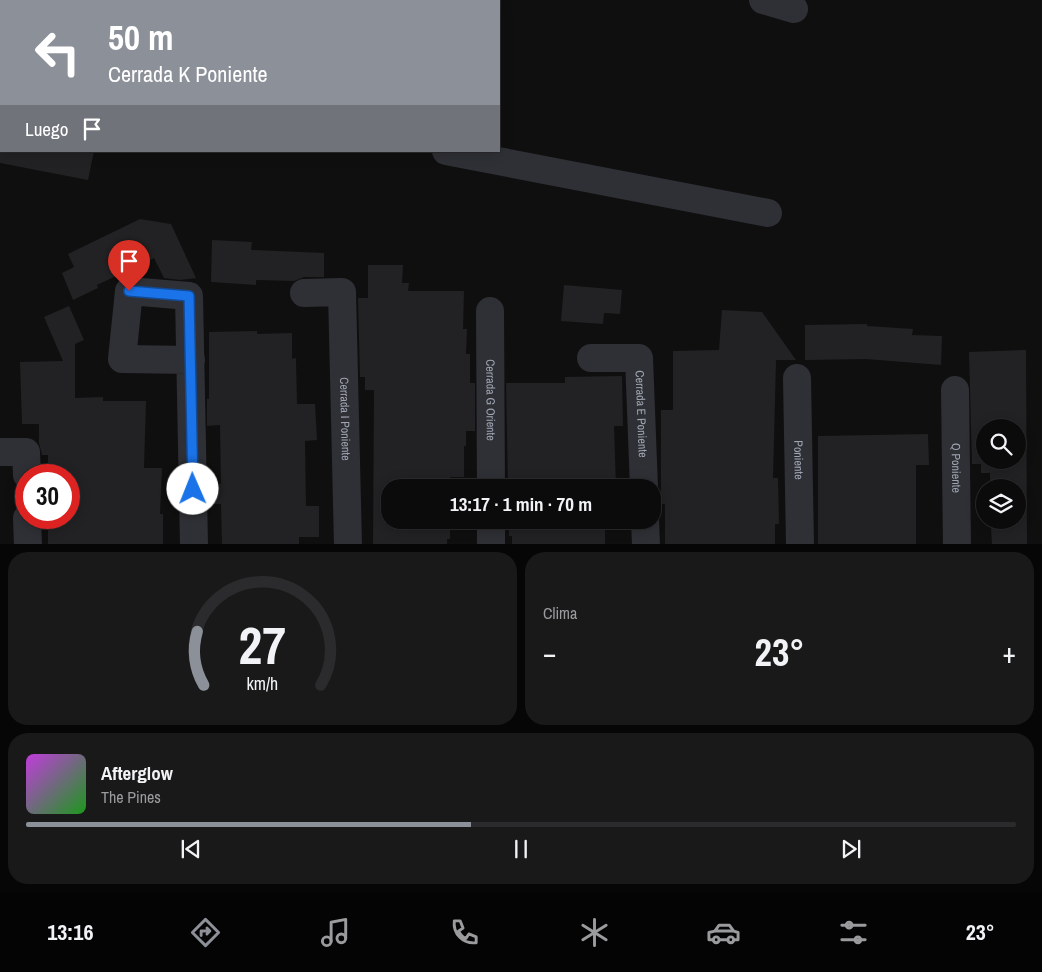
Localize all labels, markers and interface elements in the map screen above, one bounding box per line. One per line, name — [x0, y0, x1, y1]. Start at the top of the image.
text: 50 m — [108, 14, 173, 61]
icon: left — [25, 20, 90, 85]
text: Cerrada K Poniente — [108, 59, 267, 89]
icon: arrive — [78, 115, 106, 143]
text: Luego — [25, 116, 68, 142]
pin — [108, 240, 150, 291]
icon: arrive — [115, 247, 143, 275]
street label: Cerrada G Oriente — [482, 359, 499, 441]
street label: Cerrada E Poniente — [631, 370, 651, 458]
street label: Cerrada I Poniente — [336, 377, 354, 461]
map controls — [976, 419, 1026, 529]
button: search — [976, 419, 1026, 469]
street label: Poniente — [790, 440, 807, 480]
street label: Q Poniente — [948, 443, 964, 493]
position arrow — [166, 462, 218, 514]
speed limit sign: 30 — [15, 464, 80, 529]
button: layers — [976, 479, 1026, 529]
text: 13:17 · 1 min · 70 m — [450, 491, 592, 517]
text: Clima — [543, 602, 577, 624]
text: 27 — [239, 610, 286, 680]
text: 23° — [755, 627, 804, 678]
text: − — [543, 634, 556, 672]
text: + — [1003, 634, 1016, 672]
text: km/h — [247, 672, 278, 696]
text: Afterglow — [101, 760, 173, 786]
text: The Pines — [101, 786, 161, 808]
icon: previous — [177, 835, 205, 863]
icon: pause — [507, 835, 535, 863]
icon: next — [837, 835, 865, 863]
icon: directions — [188, 915, 223, 950]
icon: music — [318, 915, 353, 950]
icon: phone — [447, 915, 482, 950]
icon: climate — [577, 915, 612, 950]
icon: car — [706, 915, 741, 950]
icon: filters — [836, 915, 871, 950]
text: 13:16 — [47, 917, 93, 947]
text: 23° — [966, 917, 995, 947]

